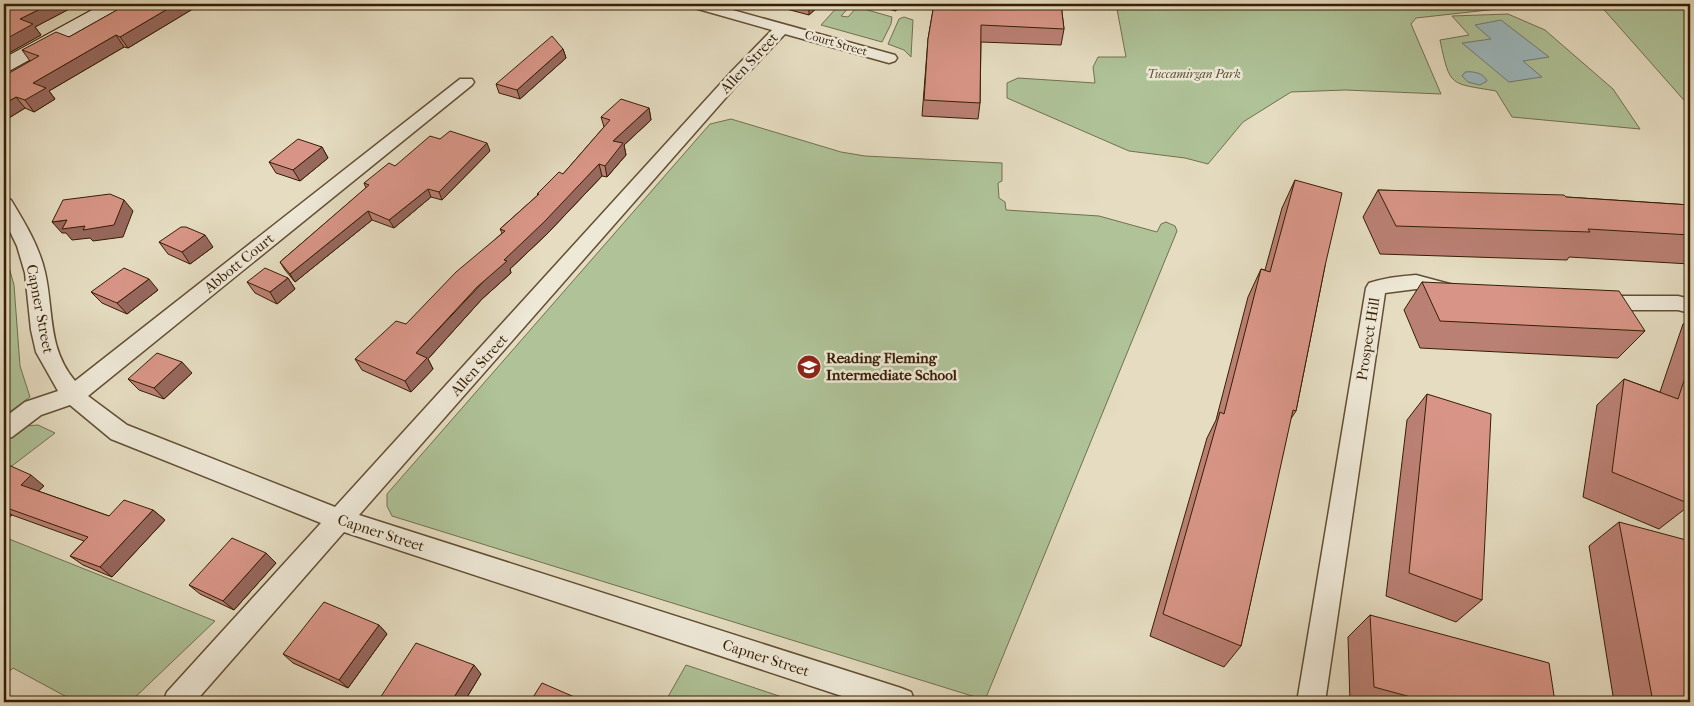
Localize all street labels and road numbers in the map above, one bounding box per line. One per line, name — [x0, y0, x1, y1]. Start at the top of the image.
street label: Court Street — [803, 27, 870, 59]
street label: Allen Street — [716, 28, 782, 98]
street label: Abbott Court — [200, 229, 278, 297]
street label: Capner Street — [23, 263, 58, 356]
street label: Prospect Hill — [1353, 296, 1383, 382]
street label: Allen Street — [446, 330, 512, 400]
street label: Capner Street — [335, 510, 427, 556]
street label: Capner Street — [720, 635, 812, 681]

